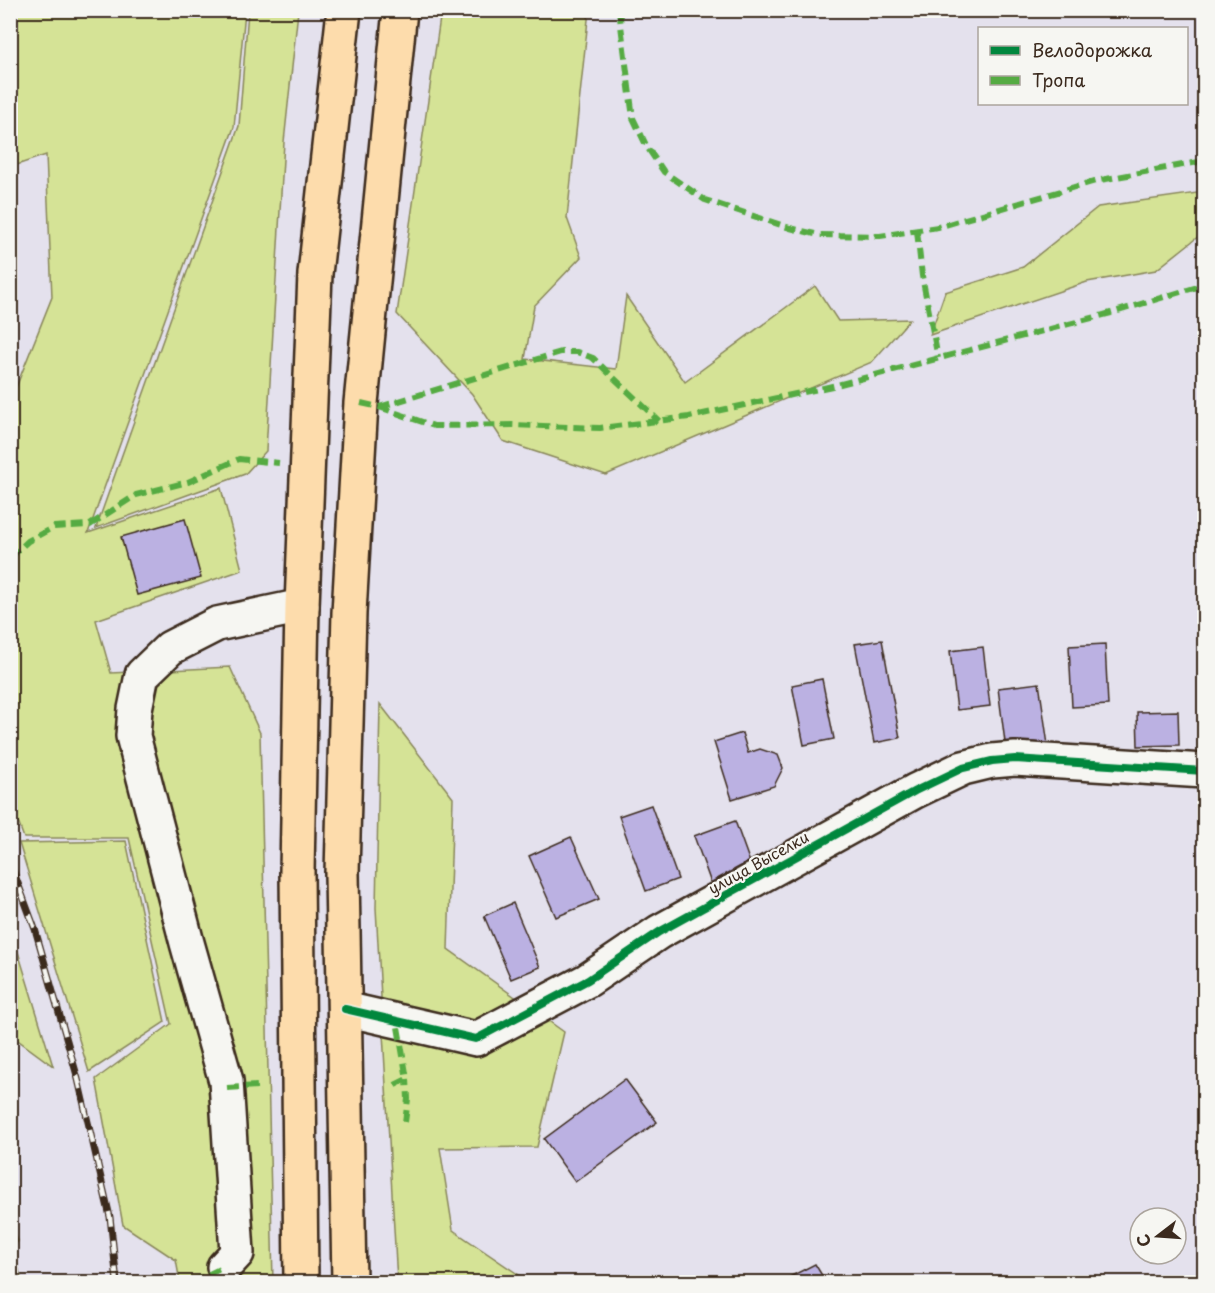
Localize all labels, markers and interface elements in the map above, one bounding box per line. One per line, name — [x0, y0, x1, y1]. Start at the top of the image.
legend — [978, 27, 1188, 105]
text: Велодорожка — [1032, 36, 1153, 63]
text: Тропа — [1032, 66, 1085, 93]
street label: улица Выселки — [703, 825, 813, 899]
north arrow — [1128, 1206, 1188, 1266]
text: С — [1129, 1231, 1156, 1250]

